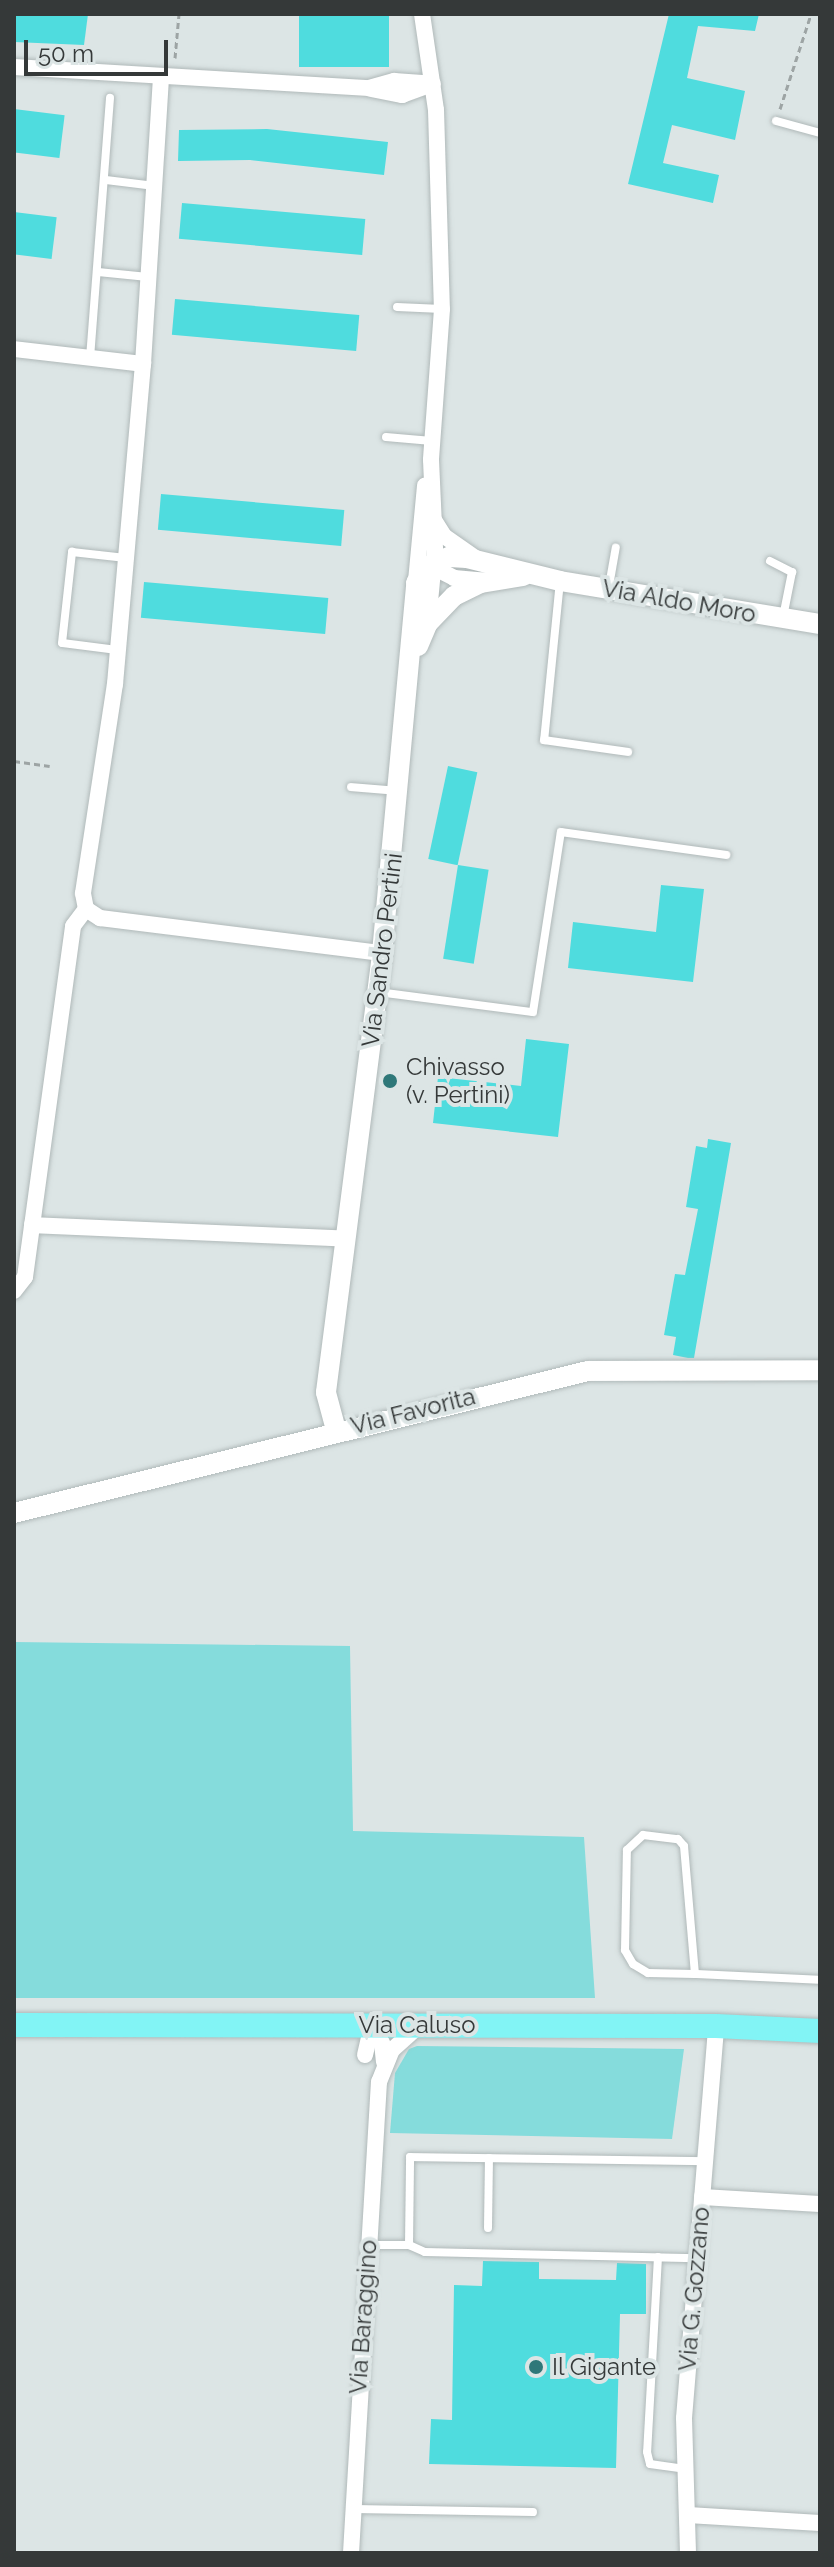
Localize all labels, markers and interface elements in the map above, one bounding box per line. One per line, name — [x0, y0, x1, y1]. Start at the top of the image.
scale bar — [28, 24, 172, 74]
text: 50 m — [38, 39, 94, 68]
street label: Via Aldo Moro — [600, 573, 758, 629]
street label: Via Sandro Pertini — [356, 851, 408, 1049]
place label: Chivasso (v. Pertini) — [406, 1053, 510, 1109]
marker: Chivasso (v. Pertini) — [381, 1072, 399, 1090]
street label: Via Favorita — [348, 1382, 478, 1440]
street label: Via Caluso — [359, 2011, 475, 2039]
street label: Via G. Gozzano — [672, 2206, 716, 2372]
street label: Via Baraggino — [343, 2239, 383, 2395]
place label: Il Gigante — [552, 2353, 657, 2381]
marker: Il Gigante — [527, 2358, 545, 2376]

